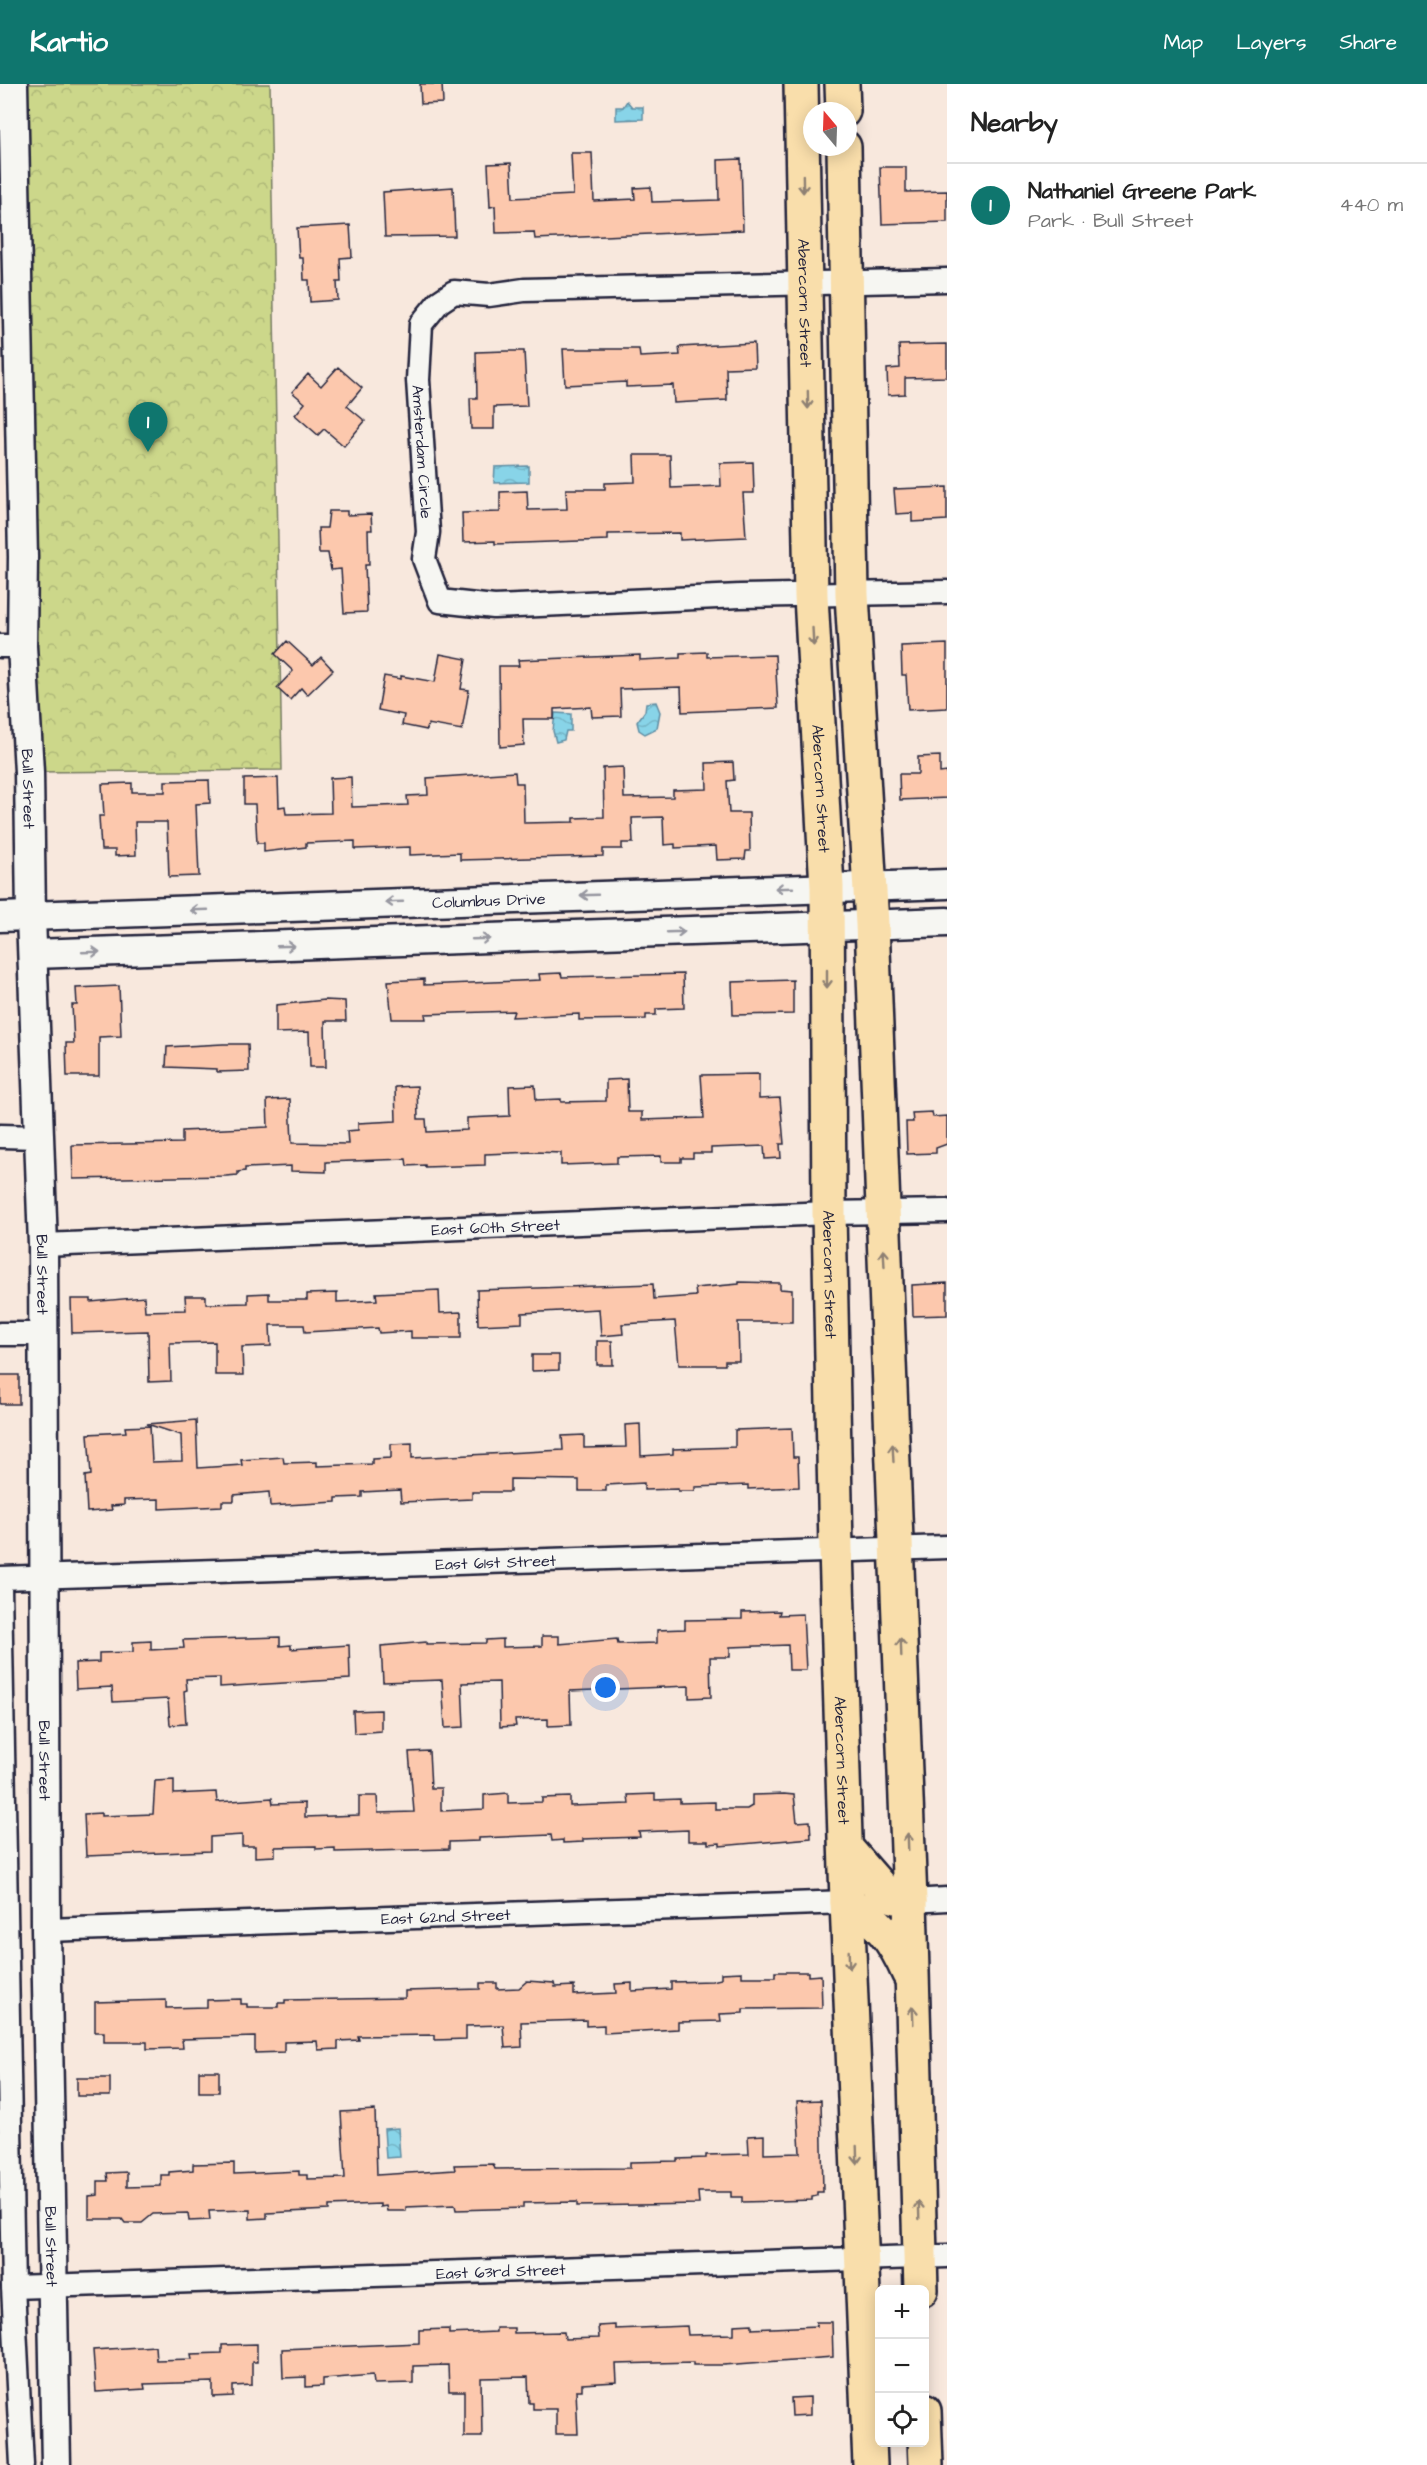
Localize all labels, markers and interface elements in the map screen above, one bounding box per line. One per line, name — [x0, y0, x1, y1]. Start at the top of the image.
text: Kartio — [30, 23, 108, 62]
text: Map — [1163, 28, 1203, 57]
text: Layers — [1236, 28, 1306, 57]
text: Share — [1339, 28, 1397, 57]
north arrow — [803, 102, 857, 156]
text: Nearby — [971, 105, 1058, 141]
one-way arrow — [798, 174, 809, 194]
text: Nathaniel Greene Park — [1028, 176, 1256, 207]
text: 1 — [989, 191, 992, 219]
text: 440 m — [1340, 191, 1403, 219]
text: Park · Bull Street — [1028, 207, 1193, 235]
street label: Abercorn Street — [792, 239, 817, 368]
street label: Amsterdam Circle — [406, 384, 437, 520]
one-way arrow — [802, 390, 813, 410]
pin: 1 — [128, 402, 168, 452]
one-way arrow — [808, 627, 819, 647]
street label: Abercorn Street — [806, 724, 835, 854]
street label: Bull Street — [16, 748, 40, 830]
one-way arrow — [774, 883, 794, 894]
street label: Columbus Drive — [432, 888, 546, 914]
one-way arrow — [579, 890, 599, 901]
one-way arrow — [384, 897, 404, 908]
one-way arrow — [189, 905, 209, 916]
one-way arrow — [665, 927, 685, 938]
one-way arrow — [470, 933, 490, 945]
one-way arrow — [276, 940, 296, 951]
one-way arrow — [81, 947, 101, 958]
one-way arrow — [821, 968, 833, 988]
street label: Abercorn Street — [817, 1210, 842, 1339]
street label: East 60th Street — [431, 1214, 561, 1241]
street label: Bull Street — [31, 1234, 53, 1315]
one-way arrow — [878, 1248, 889, 1268]
one-way arrow — [887, 1443, 898, 1463]
street label: East 61st Street — [435, 1550, 557, 1576]
one-way arrow — [895, 1638, 906, 1658]
your location — [591, 1673, 620, 1702]
street label: Abercorn Street — [829, 1696, 855, 1825]
street label: Bull Street — [33, 1720, 55, 1801]
one-way arrow — [902, 1833, 914, 1853]
street label: East 62nd Street — [381, 1904, 512, 1930]
one-way arrow — [844, 1950, 855, 1970]
one-way arrow — [908, 2006, 919, 2026]
one-way arrow — [851, 2144, 862, 2164]
one-way arrow — [913, 2201, 925, 2221]
street label: Bull Street — [39, 2206, 63, 2287]
street label: East 63rd Street — [436, 2259, 566, 2285]
map controls — [875, 2285, 929, 2447]
button: + — [875, 2285, 929, 2339]
button: − — [875, 2339, 929, 2393]
button: locate — [875, 2393, 929, 2447]

